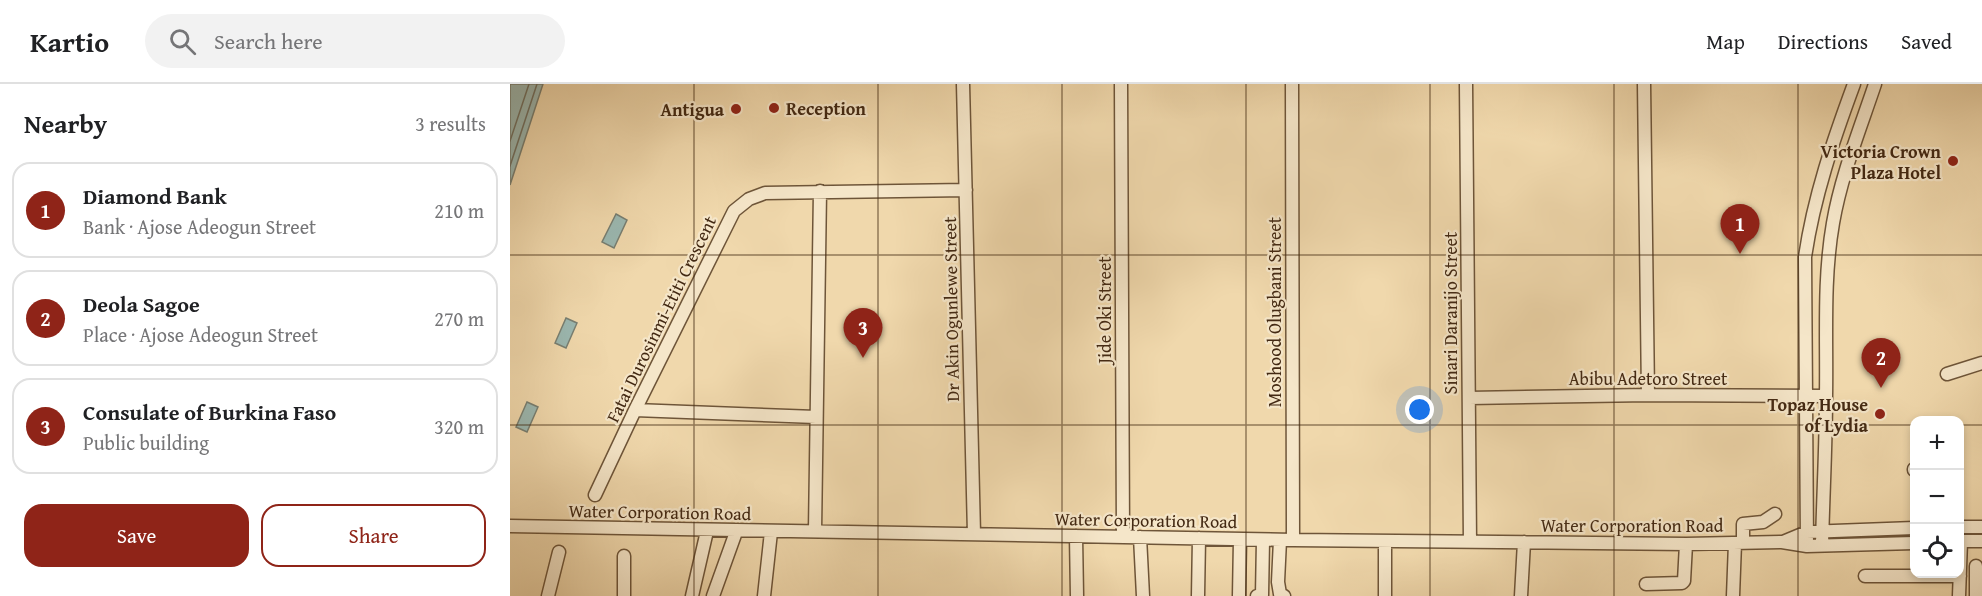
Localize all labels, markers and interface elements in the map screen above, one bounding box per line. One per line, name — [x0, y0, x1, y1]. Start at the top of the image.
search box — [145, 14, 565, 68]
text: Kartio — [30, 21, 109, 62]
icon: search — [166, 25, 199, 58]
text: Search here — [214, 25, 323, 57]
text: Map — [1706, 26, 1745, 57]
text: Directions — [1778, 26, 1868, 57]
text: Saved — [1901, 26, 1952, 57]
place label: Reception — [786, 95, 866, 122]
place label: Antigua — [660, 96, 725, 123]
marker: Reception — [767, 101, 781, 115]
marker: Antigua — [729, 102, 743, 116]
text: Nearby — [24, 104, 107, 143]
text: 3 results — [415, 109, 486, 138]
place label: Victoria Crown Plaza Hotel — [1821, 138, 1941, 186]
marker: Victoria Crown Plaza Hotel — [1946, 154, 1960, 168]
text: Diamond Bank — [83, 180, 227, 212]
text: 1 — [40, 196, 51, 225]
text: 210 m — [434, 196, 484, 225]
pin: 1 — [1720, 204, 1760, 254]
street label: Fatai Durosinmi-Etiti Crescent — [599, 210, 723, 427]
text: Bank · Ajose Adeogun Street — [83, 212, 316, 241]
street label: Dr Akin Ogunlewe Street — [936, 216, 966, 402]
street label: Moshood Olugbani Street — [1261, 216, 1288, 407]
street label: Sinari Daranijo Street — [1437, 231, 1464, 394]
street label: Jide Oki Street — [1091, 256, 1118, 366]
text: Deola Sagoe — [83, 288, 200, 320]
text: 2 — [40, 304, 51, 333]
text: 270 m — [434, 304, 484, 333]
pin: 3 — [844, 308, 882, 358]
text: Place · Ajose Adeogun Street — [83, 320, 318, 349]
pin: 2 — [1862, 338, 1900, 388]
street label: Abibu Adetoro Street — [1569, 365, 1728, 392]
place label: Topaz House of Lydia — [1768, 391, 1869, 439]
your location — [1405, 395, 1434, 424]
text: Consulate of Burkina Faso — [83, 396, 336, 428]
marker: Topaz House of Lydia — [1873, 407, 1887, 421]
text: 3 — [40, 412, 51, 441]
text: 320 m — [434, 412, 484, 441]
map controls — [1910, 416, 1964, 578]
button: + — [1910, 416, 1964, 470]
text: Public building — [83, 428, 209, 457]
button: − — [1910, 470, 1964, 524]
street label: Water Corporation Road — [568, 497, 752, 527]
button: Save — [24, 504, 249, 567]
button: Share — [261, 504, 486, 567]
street label: Water Corporation Road — [1054, 505, 1238, 535]
street label: Water Corporation Road — [1541, 512, 1724, 539]
button: locate — [1910, 524, 1964, 578]

